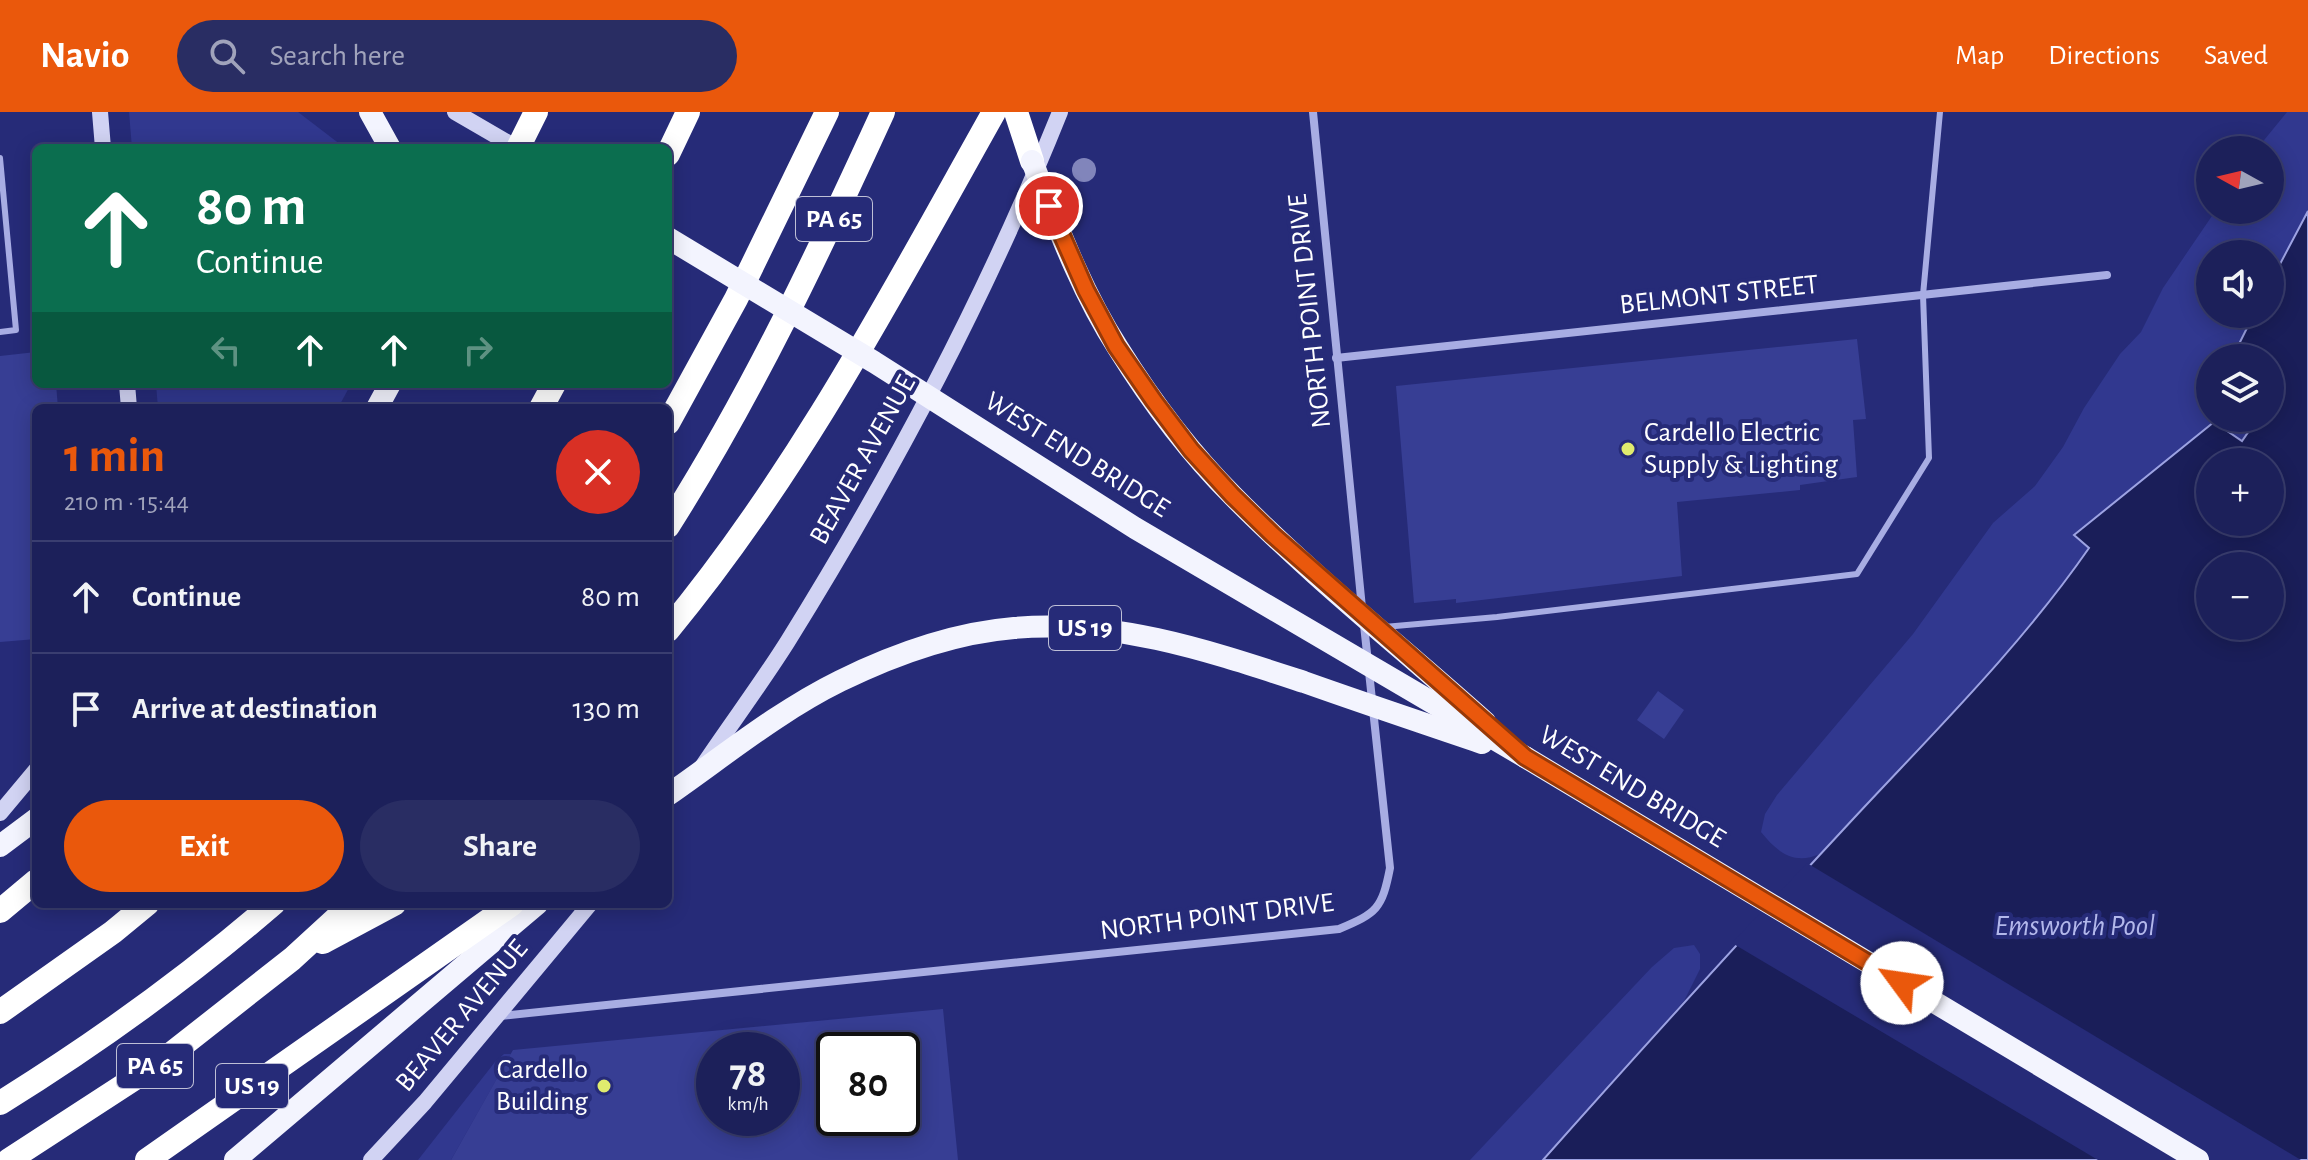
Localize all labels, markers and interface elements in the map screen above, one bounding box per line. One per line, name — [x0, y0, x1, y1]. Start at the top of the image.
search box — [177, 20, 737, 92]
icon: search — [205, 34, 249, 78]
text: Navio — [40, 37, 129, 75]
text: Search here — [269, 41, 405, 71]
text: Map — [1955, 42, 2004, 70]
text: Directions — [2048, 42, 2160, 70]
text: Saved — [2204, 42, 2268, 70]
north arrow — [2196, 136, 2284, 224]
map controls — [2196, 136, 2284, 640]
pin — [1015, 172, 1083, 240]
icon: ahead — [64, 176, 168, 280]
text: 80 m — [196, 179, 306, 235]
icon: arrive — [1027, 184, 1071, 228]
street label: NORTH POINT DRIVE — [1284, 193, 1336, 429]
road number: PA 65 — [796, 197, 872, 241]
button: sound — [2196, 240, 2284, 328]
text: Continue — [196, 244, 324, 280]
street label: BELMONT STREET — [1618, 271, 1820, 319]
icon: left — [204, 328, 248, 372]
icon: ahead — [288, 328, 332, 372]
icon: ahead — [372, 328, 416, 372]
icon: right — [456, 328, 500, 372]
button: layers — [2196, 344, 2284, 432]
street label: BEAVER AVENUE — [805, 371, 921, 549]
street label: WEST END BRIDGE — [980, 387, 1174, 523]
place label: Cardello Electric Supply & Lighting — [1644, 419, 1838, 479]
button: close — [556, 430, 640, 514]
text: 1 min — [64, 433, 165, 481]
marker: Cardello Electric Supply & Lighting — [1619, 440, 1637, 458]
button: + — [2196, 448, 2284, 536]
text: 210 m · 15:44 — [64, 489, 189, 515]
button: − — [2196, 552, 2284, 640]
icon: ahead — [64, 575, 108, 619]
text: Continue — [132, 582, 241, 612]
text: 80 m — [581, 582, 640, 612]
road number: US 19 — [1049, 606, 1121, 650]
icon: arrive — [64, 687, 108, 731]
text: Arrive at destination — [132, 694, 378, 724]
text: 130 m — [573, 694, 640, 724]
street label: WEST END BRIDGE — [1534, 721, 1730, 853]
button: Exit — [64, 800, 344, 892]
button: Share — [360, 800, 640, 892]
street label: NORTH POINT DRIVE — [1099, 889, 1335, 945]
water label: Emsworth Pool — [1995, 911, 2155, 941]
street label: BEAVER AVENUE — [391, 935, 533, 1097]
position arrow — [1860, 941, 1944, 1025]
speed limit sign: 80 — [816, 1032, 920, 1136]
road number: PA 65 — [117, 1044, 193, 1088]
text: 78 — [729, 1054, 766, 1094]
place label: Cardello Building — [496, 1056, 588, 1116]
road number: US 19 — [216, 1064, 288, 1108]
marker: Cardello Building — [595, 1077, 613, 1095]
text: km/h — [727, 1094, 769, 1114]

